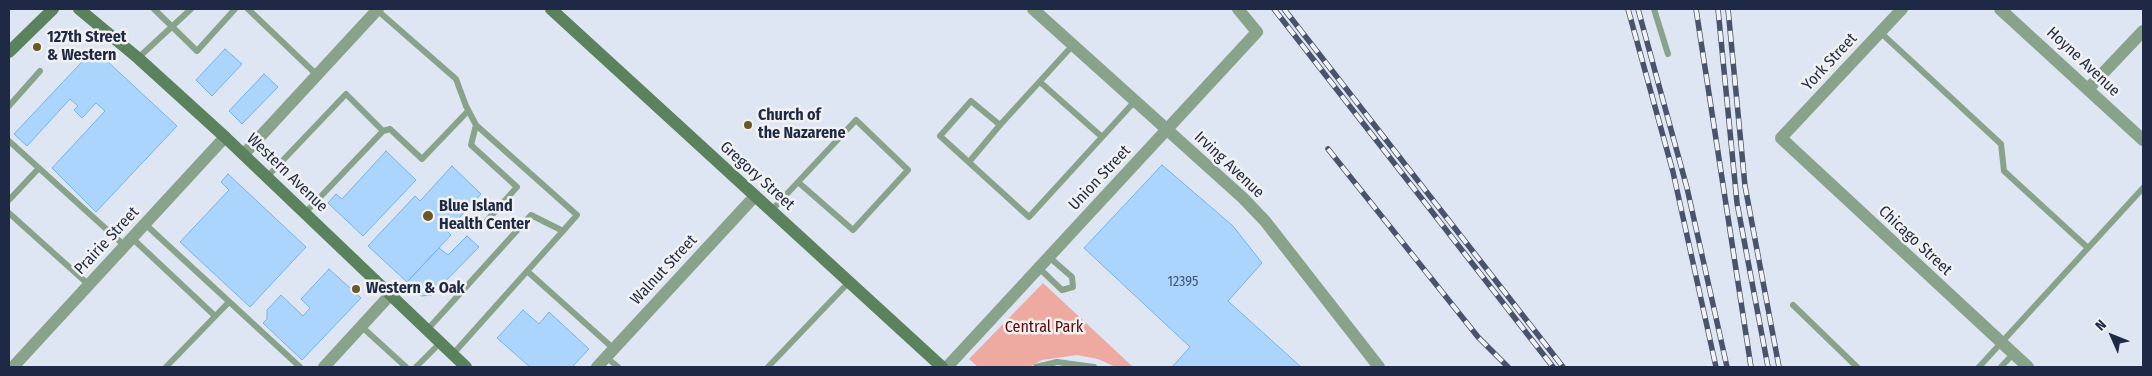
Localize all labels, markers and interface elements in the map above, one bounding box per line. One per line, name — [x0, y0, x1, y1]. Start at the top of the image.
street label: Hoyne Avenue — [2042, 23, 2124, 101]
place label: 127th Street & Western — [47, 28, 126, 66]
street label: York Street — [1799, 29, 1861, 95]
marker: 127th Street & Western — [31, 41, 43, 53]
place label: Church of the Nazarene — [758, 106, 845, 144]
marker: Church of the Nazarene — [742, 119, 754, 131]
street label: Irving Avenue — [1190, 128, 1268, 202]
street label: Western Avenue — [242, 130, 332, 216]
street label: Gregory Street — [716, 138, 798, 214]
street label: Union Street — [1065, 142, 1135, 214]
place label: Blue Island Health Center — [439, 197, 530, 235]
street label: Chicago Street — [1874, 202, 1956, 280]
street label: Prairie Street — [71, 203, 143, 279]
marker: Blue Island Health Center — [421, 209, 435, 223]
street label: Walnut Street — [627, 231, 701, 309]
house number: 12395 — [1168, 274, 1198, 290]
place label: Western & Oak — [366, 279, 465, 299]
marker: Western & Oak — [350, 283, 362, 295]
north arrow — [2087, 311, 2137, 361]
text: N — [2092, 316, 2110, 334]
park label: Central Park — [1005, 318, 1083, 338]

